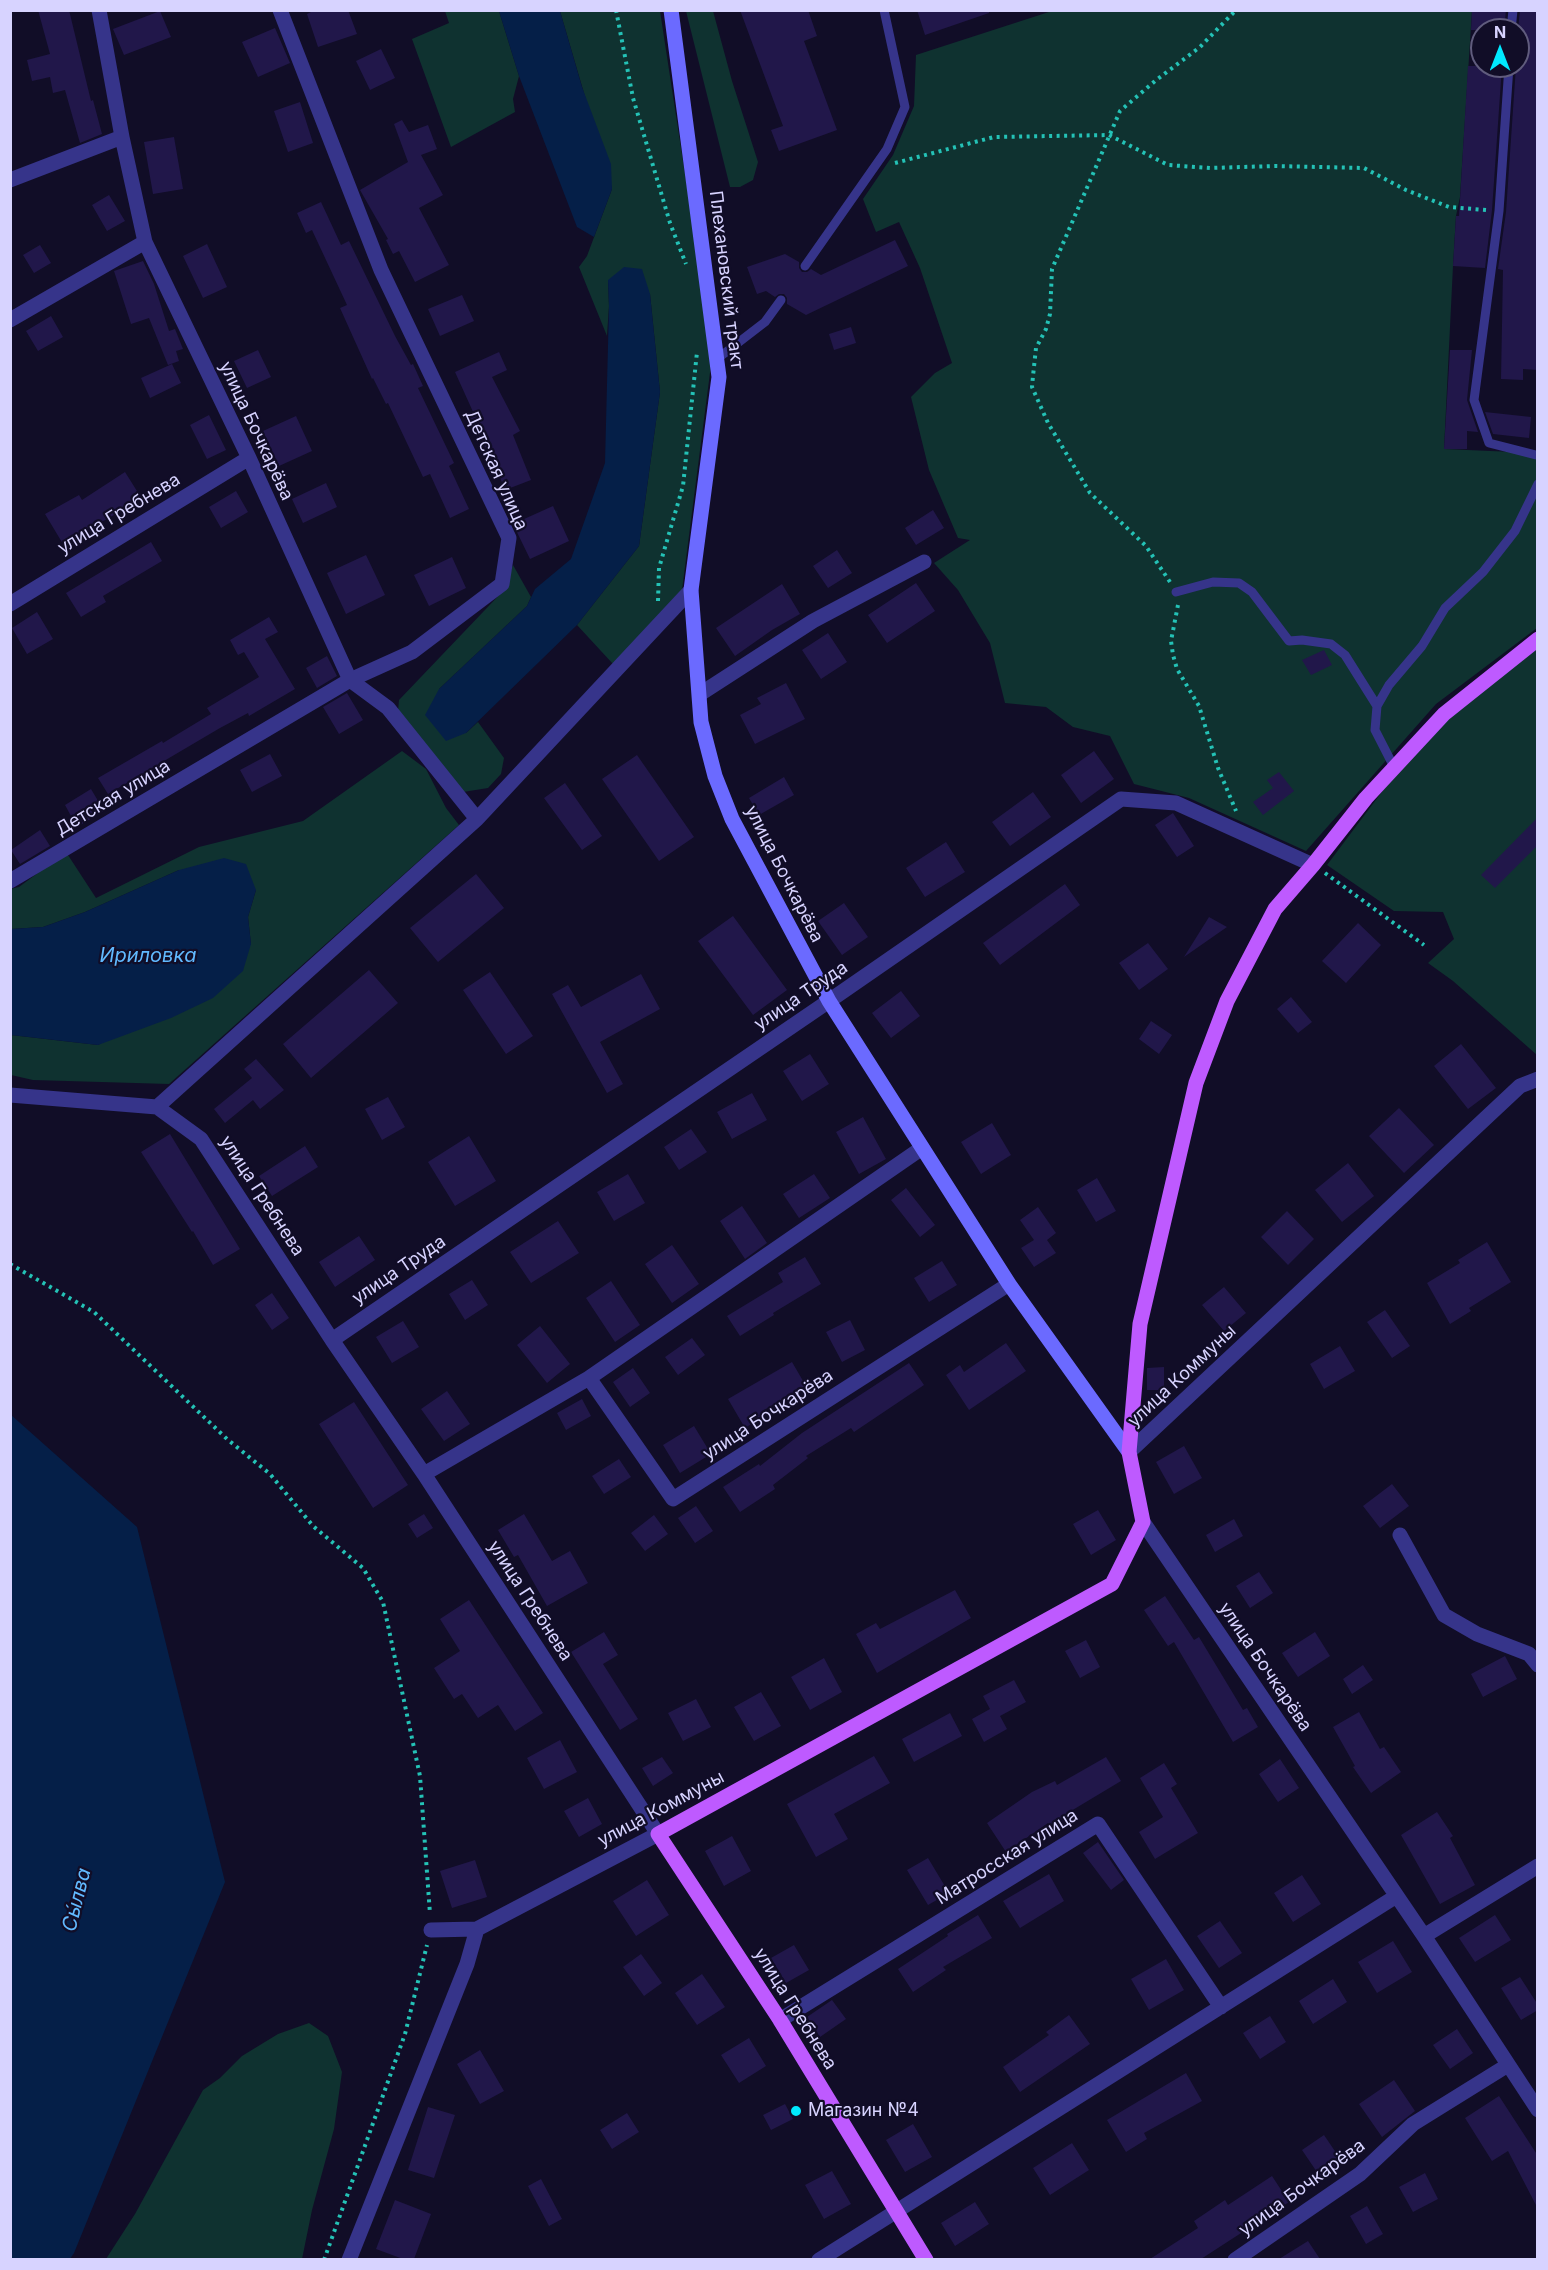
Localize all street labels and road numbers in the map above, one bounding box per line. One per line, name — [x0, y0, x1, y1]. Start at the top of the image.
street label: Плехановский тракт — [704, 189, 748, 371]
street label: улица Бочкарёва — [214, 358, 298, 504]
street label: Детская улица — [460, 406, 532, 534]
street label: улица Гребнева — [54, 469, 184, 559]
street label: Детская улица — [52, 755, 174, 841]
street label: улица Бочкарёва — [740, 802, 828, 946]
street label: улица Труда — [750, 957, 852, 1035]
street label: улица Гребнева — [215, 1132, 309, 1260]
street label: улица Труда — [348, 1231, 450, 1309]
street label: улица Коммуны — [1123, 1320, 1241, 1432]
street label: улица Бочкарёва — [699, 1365, 837, 1465]
street label: улица Гребнева — [483, 1537, 577, 1665]
street label: улица Бочкарёва — [1214, 1598, 1316, 1736]
street label: улица Коммуны — [594, 1767, 728, 1851]
street label: Матросская улица — [932, 1805, 1082, 1909]
street label: улица Гребнева — [749, 1944, 841, 2074]
street label: улица Бочкарёва — [1235, 2135, 1369, 2241]

